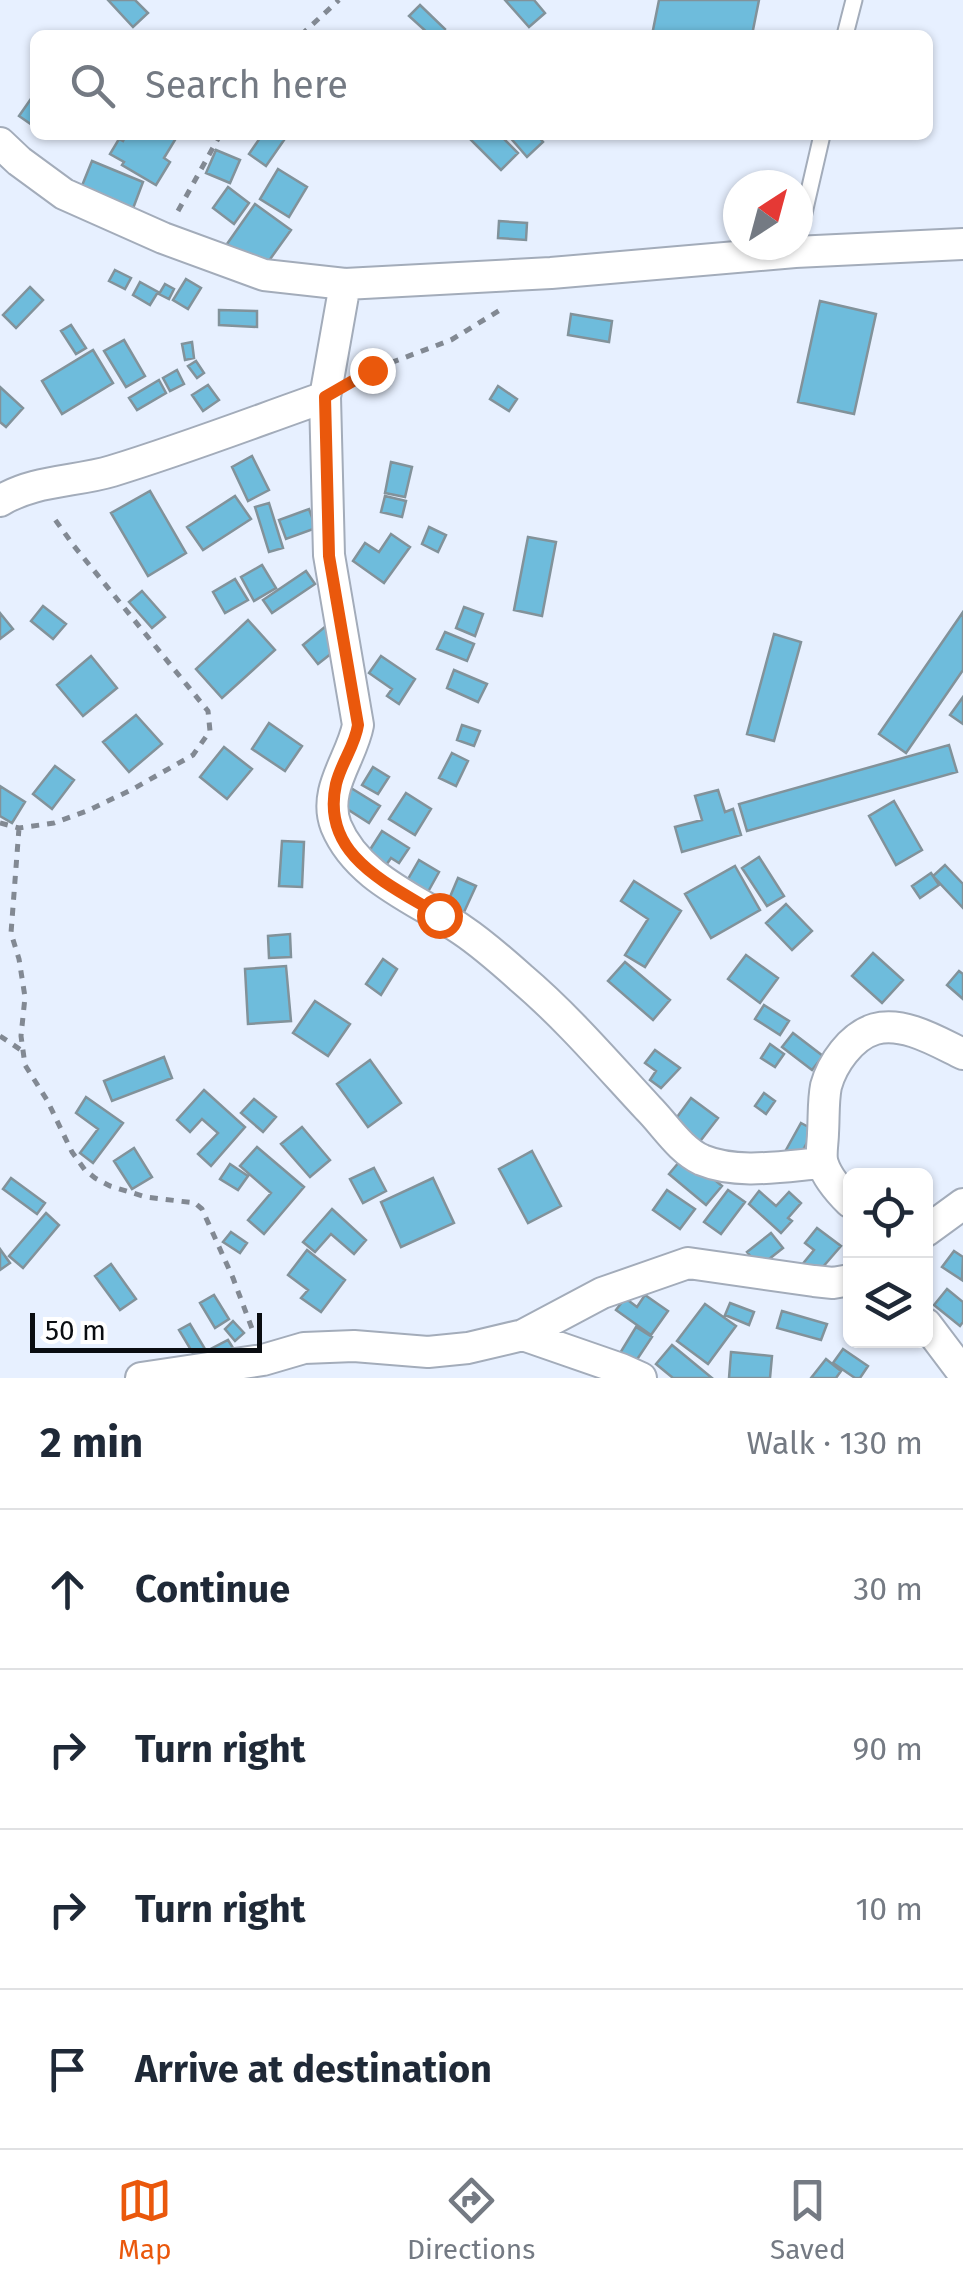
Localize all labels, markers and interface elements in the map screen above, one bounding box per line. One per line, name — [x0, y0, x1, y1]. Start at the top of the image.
search box — [30, 30, 933, 140]
icon: search — [65, 58, 120, 113]
text: Search here — [145, 62, 348, 108]
north arrow — [723, 170, 813, 260]
route end — [350, 348, 396, 394]
route start — [417, 893, 463, 939]
map controls — [843, 1168, 933, 1348]
button: locate — [843, 1168, 933, 1258]
button: layers — [843, 1258, 933, 1348]
scale bar — [30, 1308, 262, 1352]
text: 50 m — [45, 1314, 106, 1347]
text: 2 min — [40, 1418, 143, 1468]
text: Walk · 130 m — [746, 1424, 923, 1462]
icon: ahead — [40, 1562, 95, 1617]
text: Continue — [135, 1566, 290, 1612]
text: 30 m — [853, 1570, 923, 1608]
icon: right — [40, 1722, 95, 1777]
text: Turn right — [135, 1726, 305, 1772]
text: 90 m — [852, 1730, 923, 1768]
icon: right — [40, 1882, 95, 1937]
text: Turn right — [135, 1886, 305, 1932]
text: 10 m — [855, 1890, 923, 1928]
icon: arrive — [40, 2042, 95, 2097]
text: Arrive at destination — [135, 2046, 492, 2092]
tab: Map — [117, 2173, 172, 2266]
tab: Directions — [407, 2173, 535, 2266]
tab: Saved — [770, 2173, 846, 2266]

